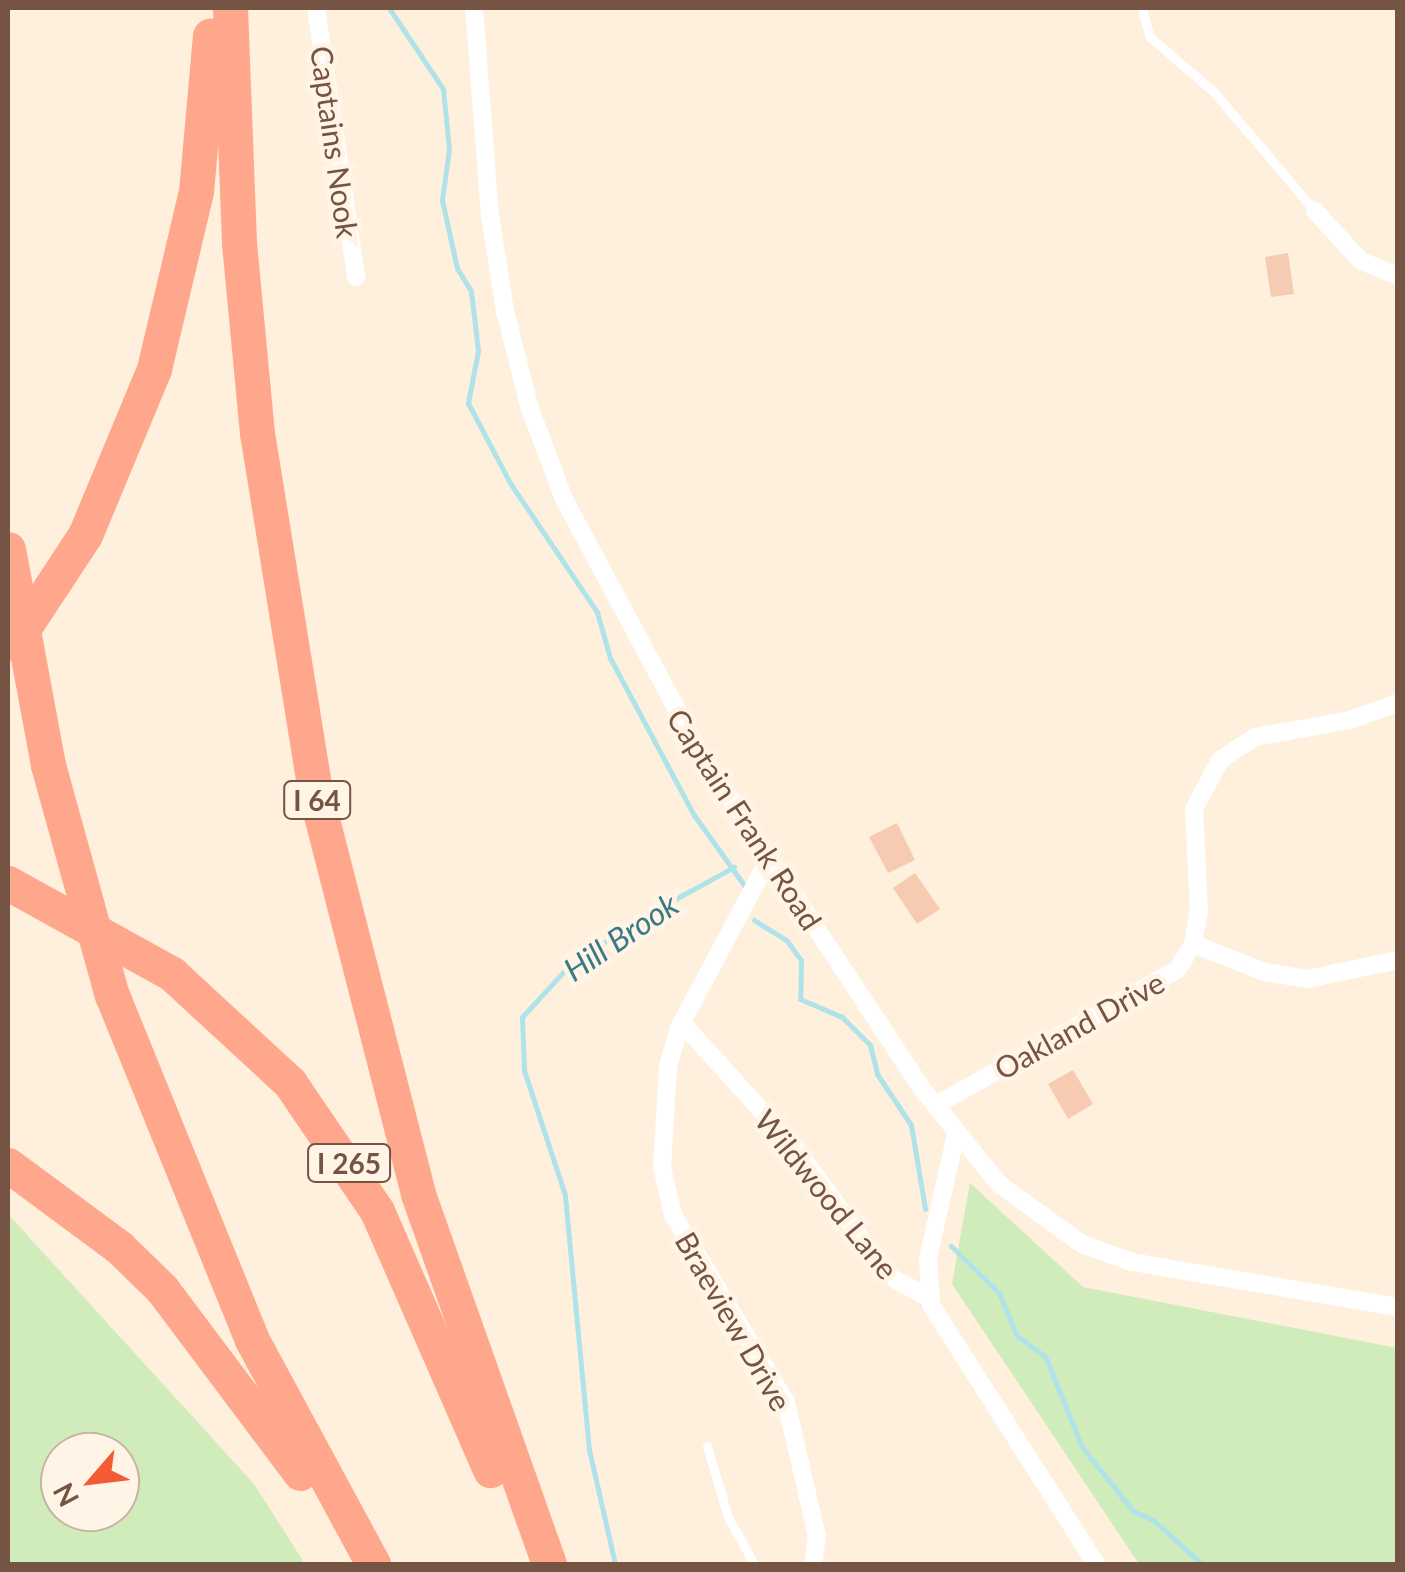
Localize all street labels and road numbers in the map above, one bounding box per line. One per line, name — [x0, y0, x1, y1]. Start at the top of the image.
street label: Captains Nook — [304, 44, 366, 240]
street label: Captain Frank Road — [660, 702, 830, 936]
road number: I 64 — [282, 777, 352, 823]
street label: Oakland Drive — [988, 964, 1170, 1086]
street label: Wildwood Lane — [748, 1102, 906, 1286]
road number: I 265 — [306, 1140, 392, 1186]
street label: Braeview Drive — [668, 1225, 800, 1417]

